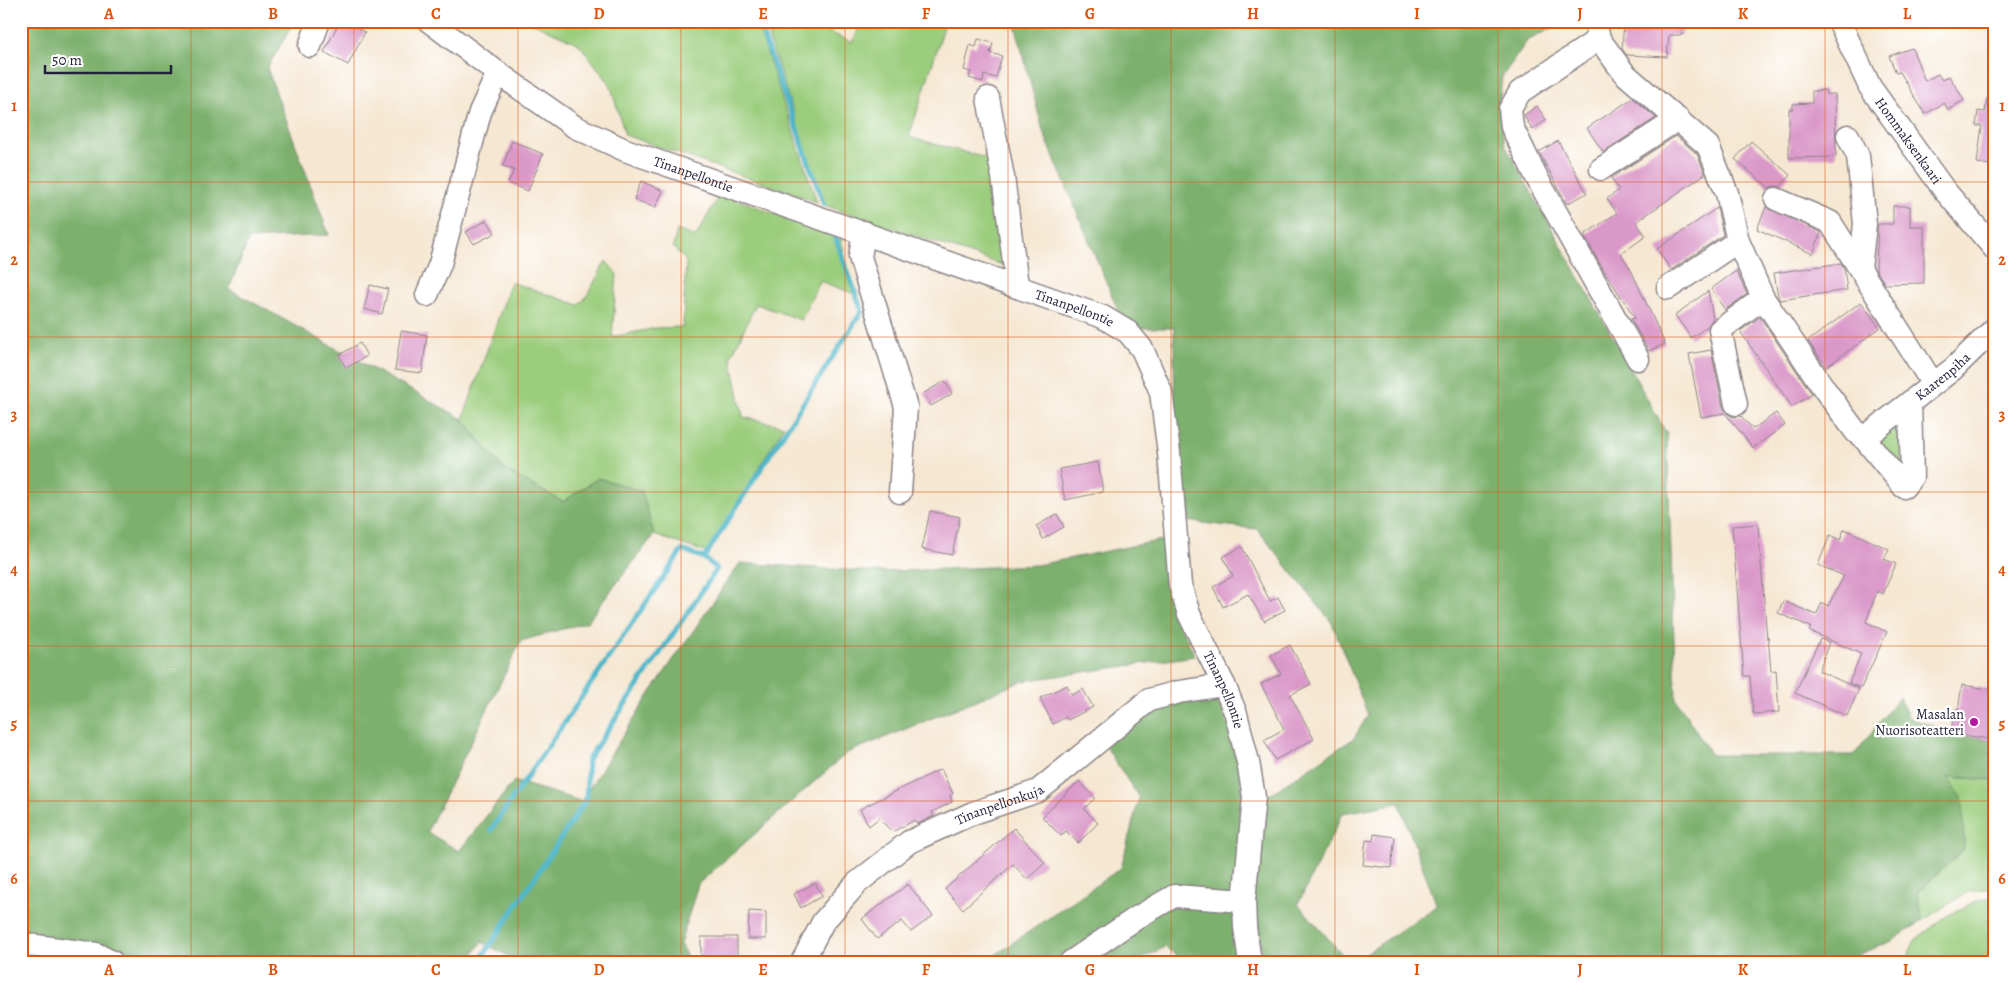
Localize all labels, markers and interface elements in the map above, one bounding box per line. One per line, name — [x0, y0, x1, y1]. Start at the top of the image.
text: A — [103, 3, 115, 25]
text: B — [268, 3, 278, 25]
text: C — [431, 3, 441, 25]
text: D — [593, 3, 605, 25]
text: E — [758, 3, 768, 25]
text: F — [922, 3, 931, 25]
text: G — [1085, 3, 1095, 25]
text: H — [1247, 3, 1259, 25]
text: I — [1414, 3, 1420, 25]
text: J — [1577, 3, 1583, 25]
text: K — [1738, 3, 1749, 25]
text: L — [1903, 3, 1912, 25]
scale bar — [45, 42, 171, 74]
text: 50 m — [52, 50, 82, 70]
street label: Hommaksenkaari — [1870, 94, 1946, 188]
text: 1 — [11, 95, 17, 117]
text: 1 — [1999, 95, 2005, 117]
street label: Tinanpellontie — [651, 152, 736, 197]
text: 2 — [10, 249, 18, 271]
text: 2 — [1998, 249, 2006, 271]
street label: Tinanpellontie — [1032, 285, 1118, 332]
street label: Kaarenpiha — [1911, 348, 1975, 405]
text: 3 — [11, 404, 18, 426]
text: 3 — [1999, 404, 2006, 426]
text: 4 — [10, 559, 18, 581]
text: 4 — [1998, 559, 2006, 581]
street label: Tinanpellontie — [1199, 648, 1248, 731]
place label: Masalan Nuorisoteatteri — [1875, 705, 1964, 740]
text: 5 — [11, 713, 18, 735]
text: 5 — [1999, 713, 2006, 735]
marker: Masalan Nuorisoteatteri — [1968, 716, 1980, 728]
street label: Tinanpellonkuja — [952, 780, 1049, 830]
text: 6 — [10, 868, 18, 890]
text: 6 — [1998, 868, 2006, 890]
text: A — [103, 959, 115, 981]
text: B — [268, 959, 278, 981]
text: C — [431, 959, 441, 981]
text: D — [593, 959, 605, 981]
text: E — [758, 959, 768, 981]
text: F — [922, 959, 931, 981]
text: G — [1085, 959, 1095, 981]
text: H — [1247, 959, 1259, 981]
text: I — [1414, 959, 1420, 981]
text: J — [1577, 959, 1583, 981]
text: K — [1738, 959, 1749, 981]
text: L — [1903, 959, 1912, 981]

